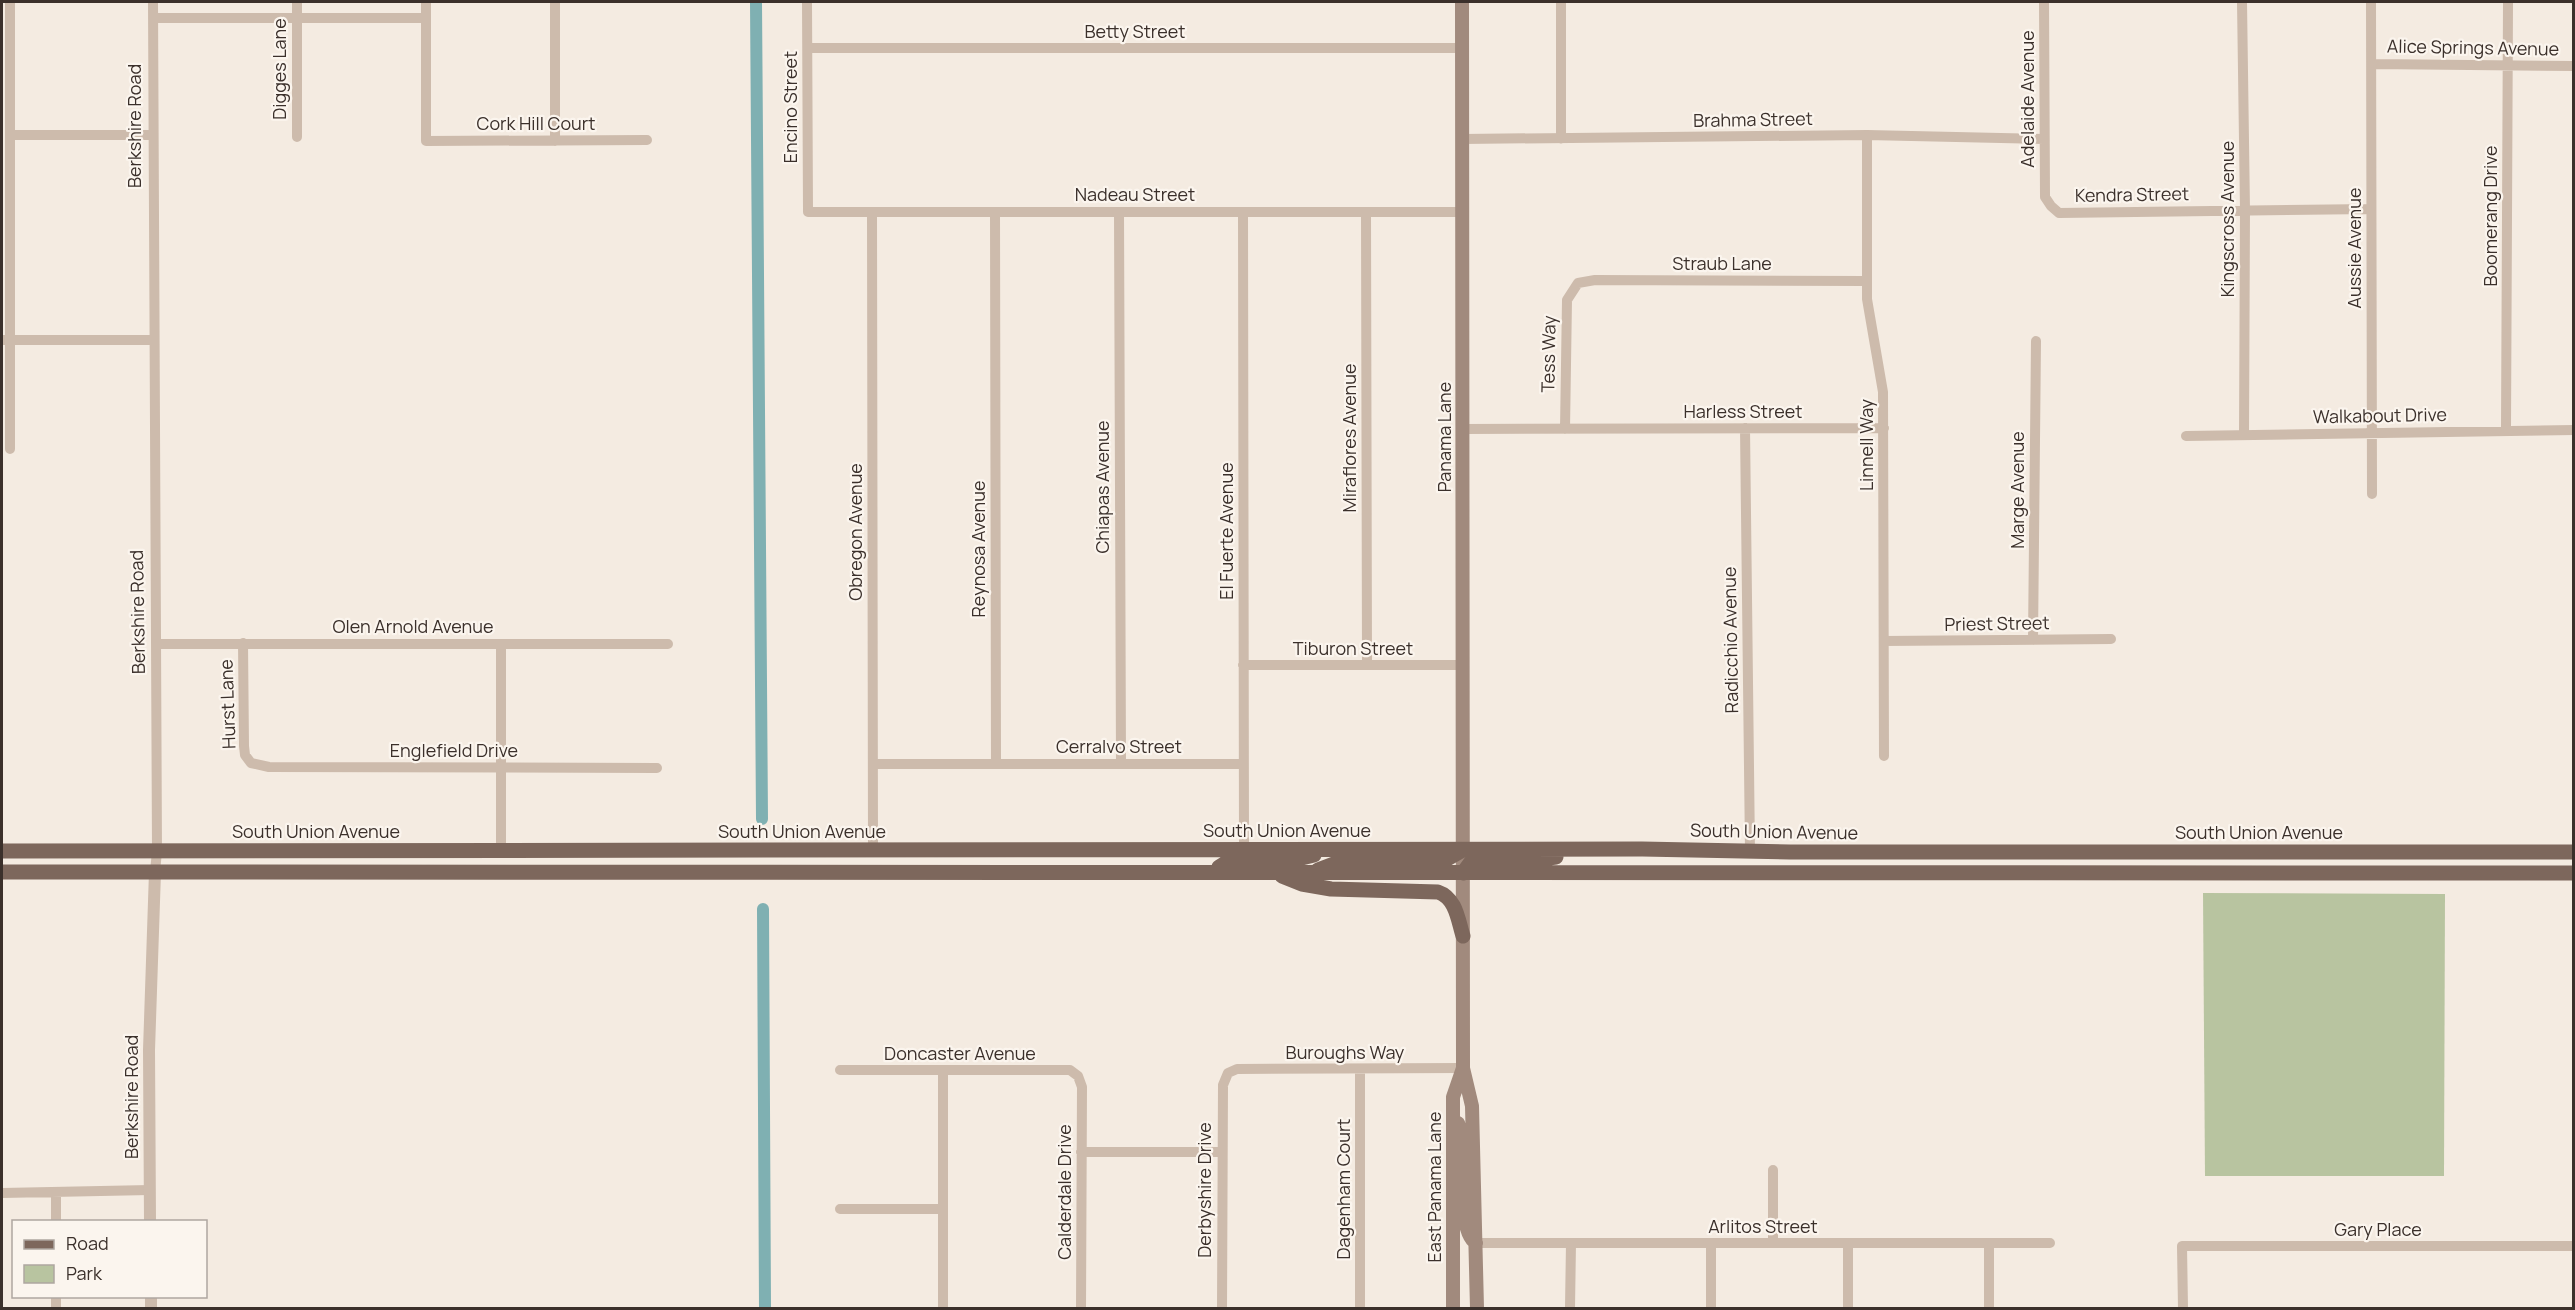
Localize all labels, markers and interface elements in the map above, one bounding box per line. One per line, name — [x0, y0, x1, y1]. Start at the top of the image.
street label: Digges Lane — [267, 18, 291, 120]
street label: Betty Street — [1085, 19, 1185, 43]
street label: Adelaide Avenue — [2015, 30, 2039, 168]
street label: Alice Springs Avenue — [2387, 34, 2559, 61]
street label: Encino Street — [778, 51, 802, 163]
street label: Berkshire Road — [122, 64, 146, 188]
street label: Brahma Street — [1693, 106, 1813, 132]
street label: Cork Hill Court — [477, 111, 596, 135]
street label: Kingscross Avenue — [2215, 141, 2239, 297]
street label: Boomerang Drive — [2478, 145, 2502, 287]
street label: Kendra Street — [2075, 181, 2189, 207]
street label: Nadeau Street — [1075, 182, 1195, 206]
street label: Aussie Avenue — [2342, 188, 2366, 308]
street label: Straub Lane — [1672, 251, 1772, 275]
street label: Tess Way — [1535, 315, 1561, 393]
street label: Miraflores Avenue — [1337, 364, 1361, 512]
street label: Panama Lane — [1432, 382, 1456, 492]
street label: Linnell Way — [1854, 398, 1878, 491]
street label: Harless Street — [1684, 399, 1802, 423]
street label: Walkabout Drive — [2313, 402, 2447, 428]
street label: Chiapas Avenue — [1090, 420, 1114, 554]
street label: Marge Avenue — [2005, 431, 2029, 549]
street label: El Fuerte Avenue — [1214, 462, 1238, 600]
street label: Obregon Avenue — [843, 463, 867, 601]
street label: Reynosa Avenue — [966, 480, 990, 618]
street label: Berkshire Road — [124, 550, 150, 674]
street label: Radicchio Avenue — [1717, 566, 1743, 714]
street label: Priest Street — [1944, 610, 2050, 636]
street label: Olen Arnold Avenue — [332, 614, 494, 638]
street label: Tiburon Street — [1293, 636, 1413, 660]
street label: Hurst Lane — [213, 659, 241, 749]
street label: Cerralvo Street — [1056, 734, 1182, 758]
street label: Englefield Drive — [390, 738, 518, 762]
street label: South Union Avenue — [1203, 818, 1371, 842]
street label: South Union Avenue — [1690, 818, 1858, 844]
street label: South Union Avenue — [232, 819, 400, 843]
street label: South Union Avenue — [718, 819, 886, 843]
street label: South Union Avenue — [2175, 820, 2343, 844]
street label: Berkshire Road — [119, 1035, 143, 1159]
street label: Buroughs Way — [1286, 1040, 1405, 1064]
street label: Doncaster Avenue — [884, 1041, 1036, 1065]
street label: East Panama Lane — [1422, 1112, 1446, 1262]
street label: Dagenham Court — [1331, 1118, 1355, 1260]
street label: Derbyshire Drive — [1192, 1122, 1216, 1258]
street label: Calderdale Drive — [1052, 1124, 1076, 1260]
street label: Arlitos Street — [1708, 1214, 1818, 1238]
street label: Gary Place — [2334, 1217, 2422, 1241]
legend — [12, 1220, 207, 1298]
text: Road — [66, 1231, 109, 1255]
text: Park — [66, 1261, 103, 1285]

